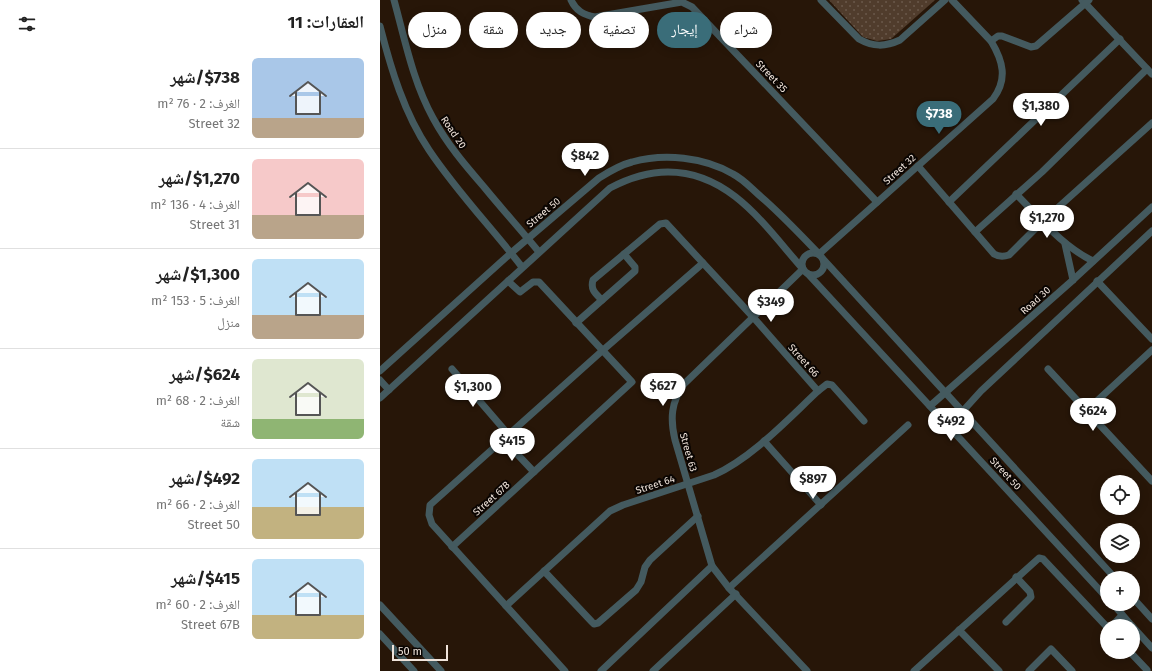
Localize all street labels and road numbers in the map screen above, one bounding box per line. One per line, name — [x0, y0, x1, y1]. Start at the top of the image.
street label: Street 35 — [753, 58, 789, 95]
street label: Road 20 — [438, 114, 469, 151]
street label: Street 32 — [881, 152, 918, 187]
street label: Street 50 — [524, 195, 563, 230]
street label: Road 30 — [1018, 284, 1053, 317]
street label: Street 66 — [785, 342, 821, 380]
street label: Street 63 — [677, 431, 699, 473]
street label: Street 50 — [987, 455, 1024, 493]
street label: Street 64 — [634, 473, 677, 497]
street label: Street 67B — [471, 479, 513, 518]

